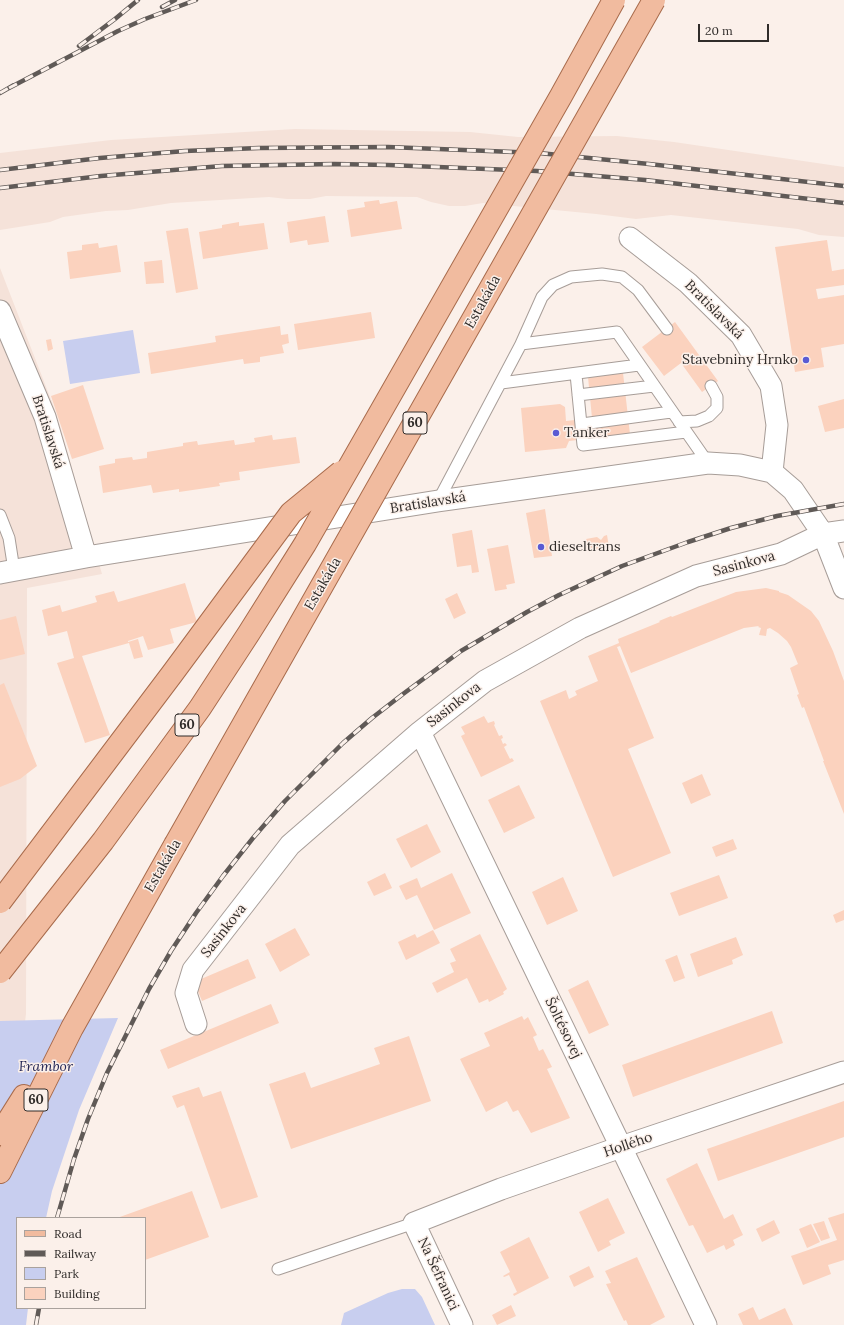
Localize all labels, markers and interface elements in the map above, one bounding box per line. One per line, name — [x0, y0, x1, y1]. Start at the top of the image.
scale bar — [700, 16, 771, 42]
text: 20 m — [705, 23, 733, 38]
street label: Estakáda — [462, 272, 504, 332]
street label: Bratislavská — [681, 277, 747, 343]
place label: Stavebniny Hrnko — [682, 352, 798, 368]
marker: Stavebniny Hrnko — [801, 355, 811, 365]
street label: Bratislavská — [28, 393, 68, 471]
road number: 60 — [403, 412, 427, 434]
place label: Tanker — [564, 425, 609, 441]
marker: Tanker — [551, 428, 561, 438]
street label: Bratislavská — [389, 489, 467, 517]
place label: dieseltrans — [549, 539, 620, 555]
marker: dieseltrans — [536, 542, 546, 552]
street label: Sasinkova — [711, 548, 777, 580]
street label: Estakáda — [301, 555, 345, 613]
street label: Sasinkova — [424, 679, 484, 731]
road number: 60 — [175, 714, 199, 736]
street label: Estakáda — [141, 837, 185, 895]
street label: Sasinkova — [198, 901, 250, 961]
street label: Šoltésovej — [541, 995, 585, 1061]
park label: Frambor — [19, 1059, 73, 1075]
road number: 60 — [24, 1089, 48, 1111]
street label: Hollého — [601, 1129, 655, 1161]
legend — [16, 1217, 146, 1309]
text: Road — [54, 1226, 82, 1241]
street label: Na Šefranici — [414, 1235, 462, 1313]
text: Railway — [54, 1246, 96, 1261]
text: Park — [54, 1266, 79, 1281]
text: Building — [54, 1286, 100, 1301]

